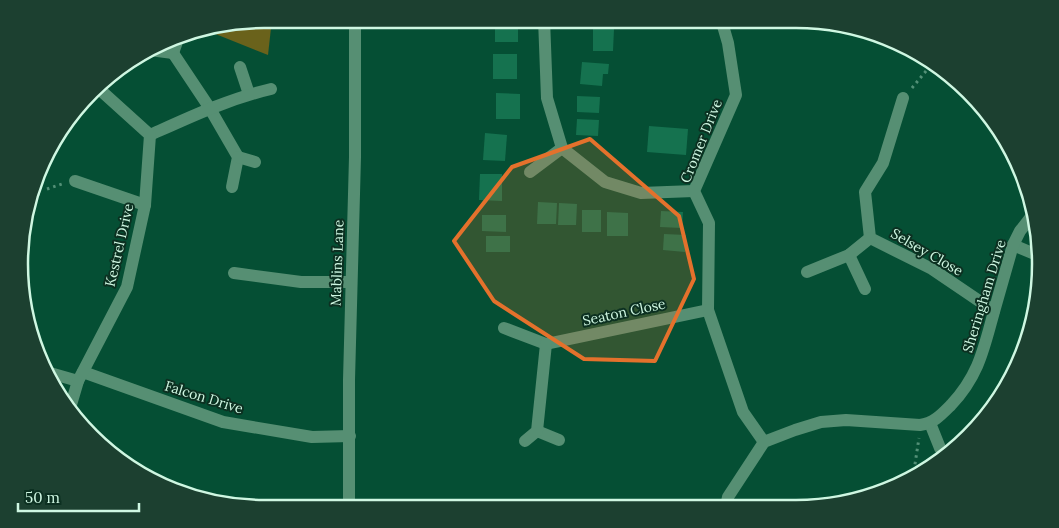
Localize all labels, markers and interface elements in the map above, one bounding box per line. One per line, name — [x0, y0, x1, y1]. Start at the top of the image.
street label: Cromer Drive — [676, 96, 726, 186]
street label: Kestrel Drive — [101, 201, 137, 288]
street label: Mablins Lane — [326, 219, 348, 306]
street label: Selsey Close — [888, 224, 967, 280]
street label: Sheringham Drive — [958, 237, 1010, 355]
street label: Seaton Close — [581, 294, 667, 330]
street label: Falcon Drive — [163, 377, 246, 418]
scale bar — [18, 480, 139, 512]
text: 50 m — [25, 488, 60, 507]

